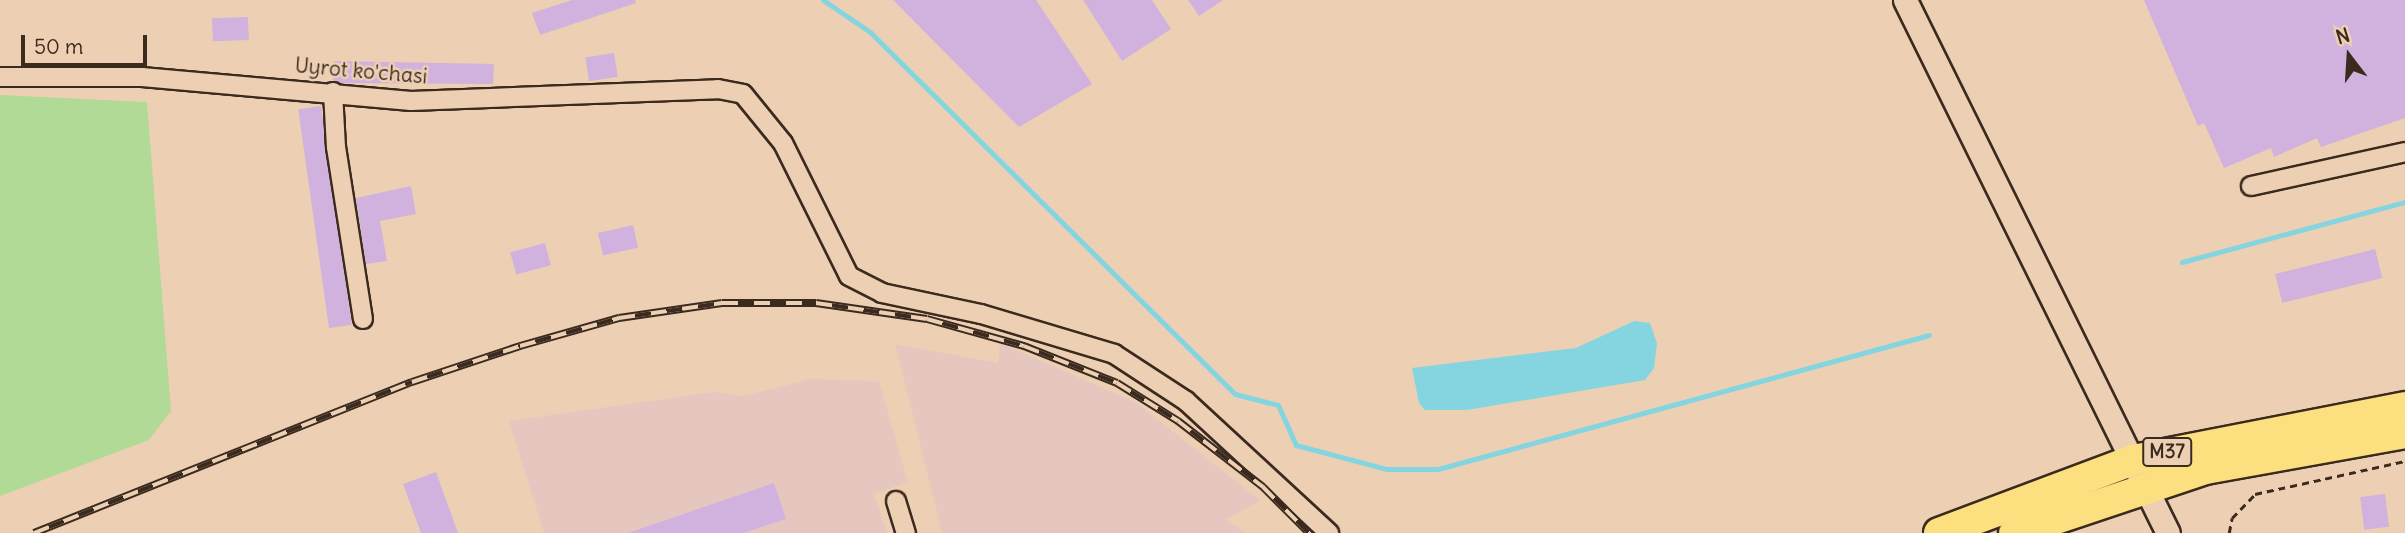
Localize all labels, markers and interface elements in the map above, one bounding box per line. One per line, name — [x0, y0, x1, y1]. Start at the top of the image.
scale bar — [24, 21, 150, 65]
north arrow — [2314, 21, 2384, 91]
text: N — [2333, 23, 2353, 49]
text: 50 m — [34, 33, 83, 60]
street label: Uyrot ko'chasi — [294, 53, 428, 89]
road number: M37 — [2141, 436, 2193, 467]

